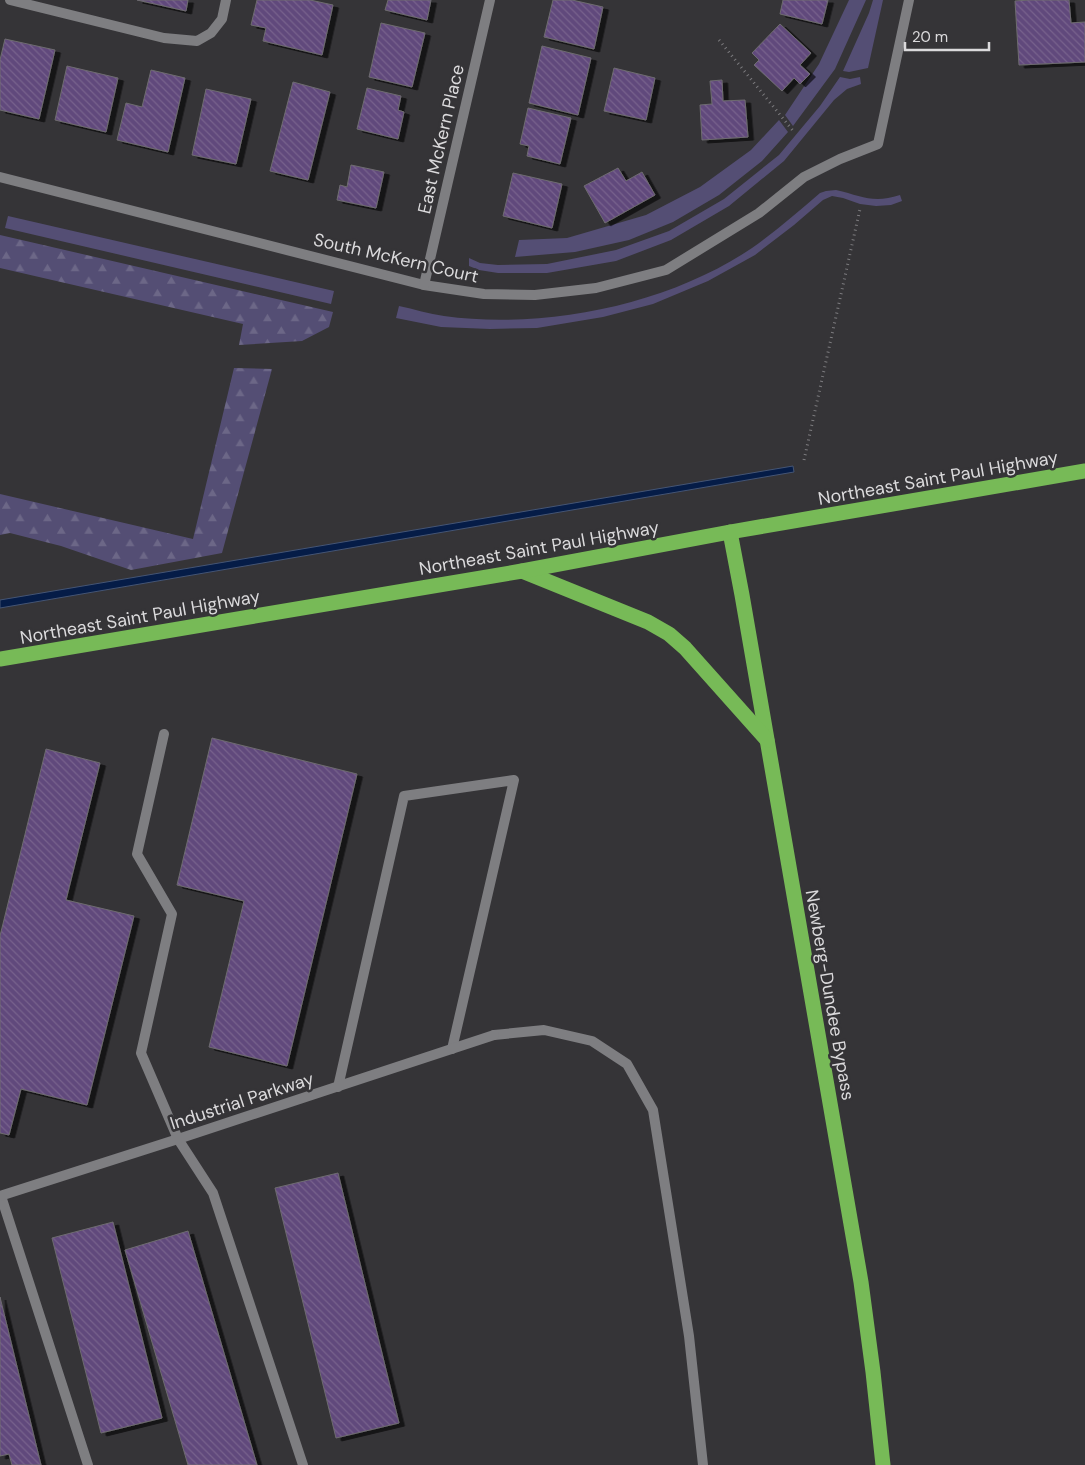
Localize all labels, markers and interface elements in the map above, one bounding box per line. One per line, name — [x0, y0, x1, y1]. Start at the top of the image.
scale bar — [905, 20, 989, 52]
text: 20 m — [912, 27, 948, 47]
street label: East McKern Place — [412, 62, 470, 216]
street label: South McKern Court — [311, 227, 481, 289]
street label: Northeast Saint Paul Highway — [816, 445, 1060, 511]
street label: Northeast Saint Paul Highway — [417, 515, 661, 581]
street label: Northeast Saint Paul Highway — [18, 584, 262, 650]
street label: Newberg-Dundee Bypass — [800, 888, 860, 1102]
street label: Industrial Parkway — [167, 1066, 317, 1136]

